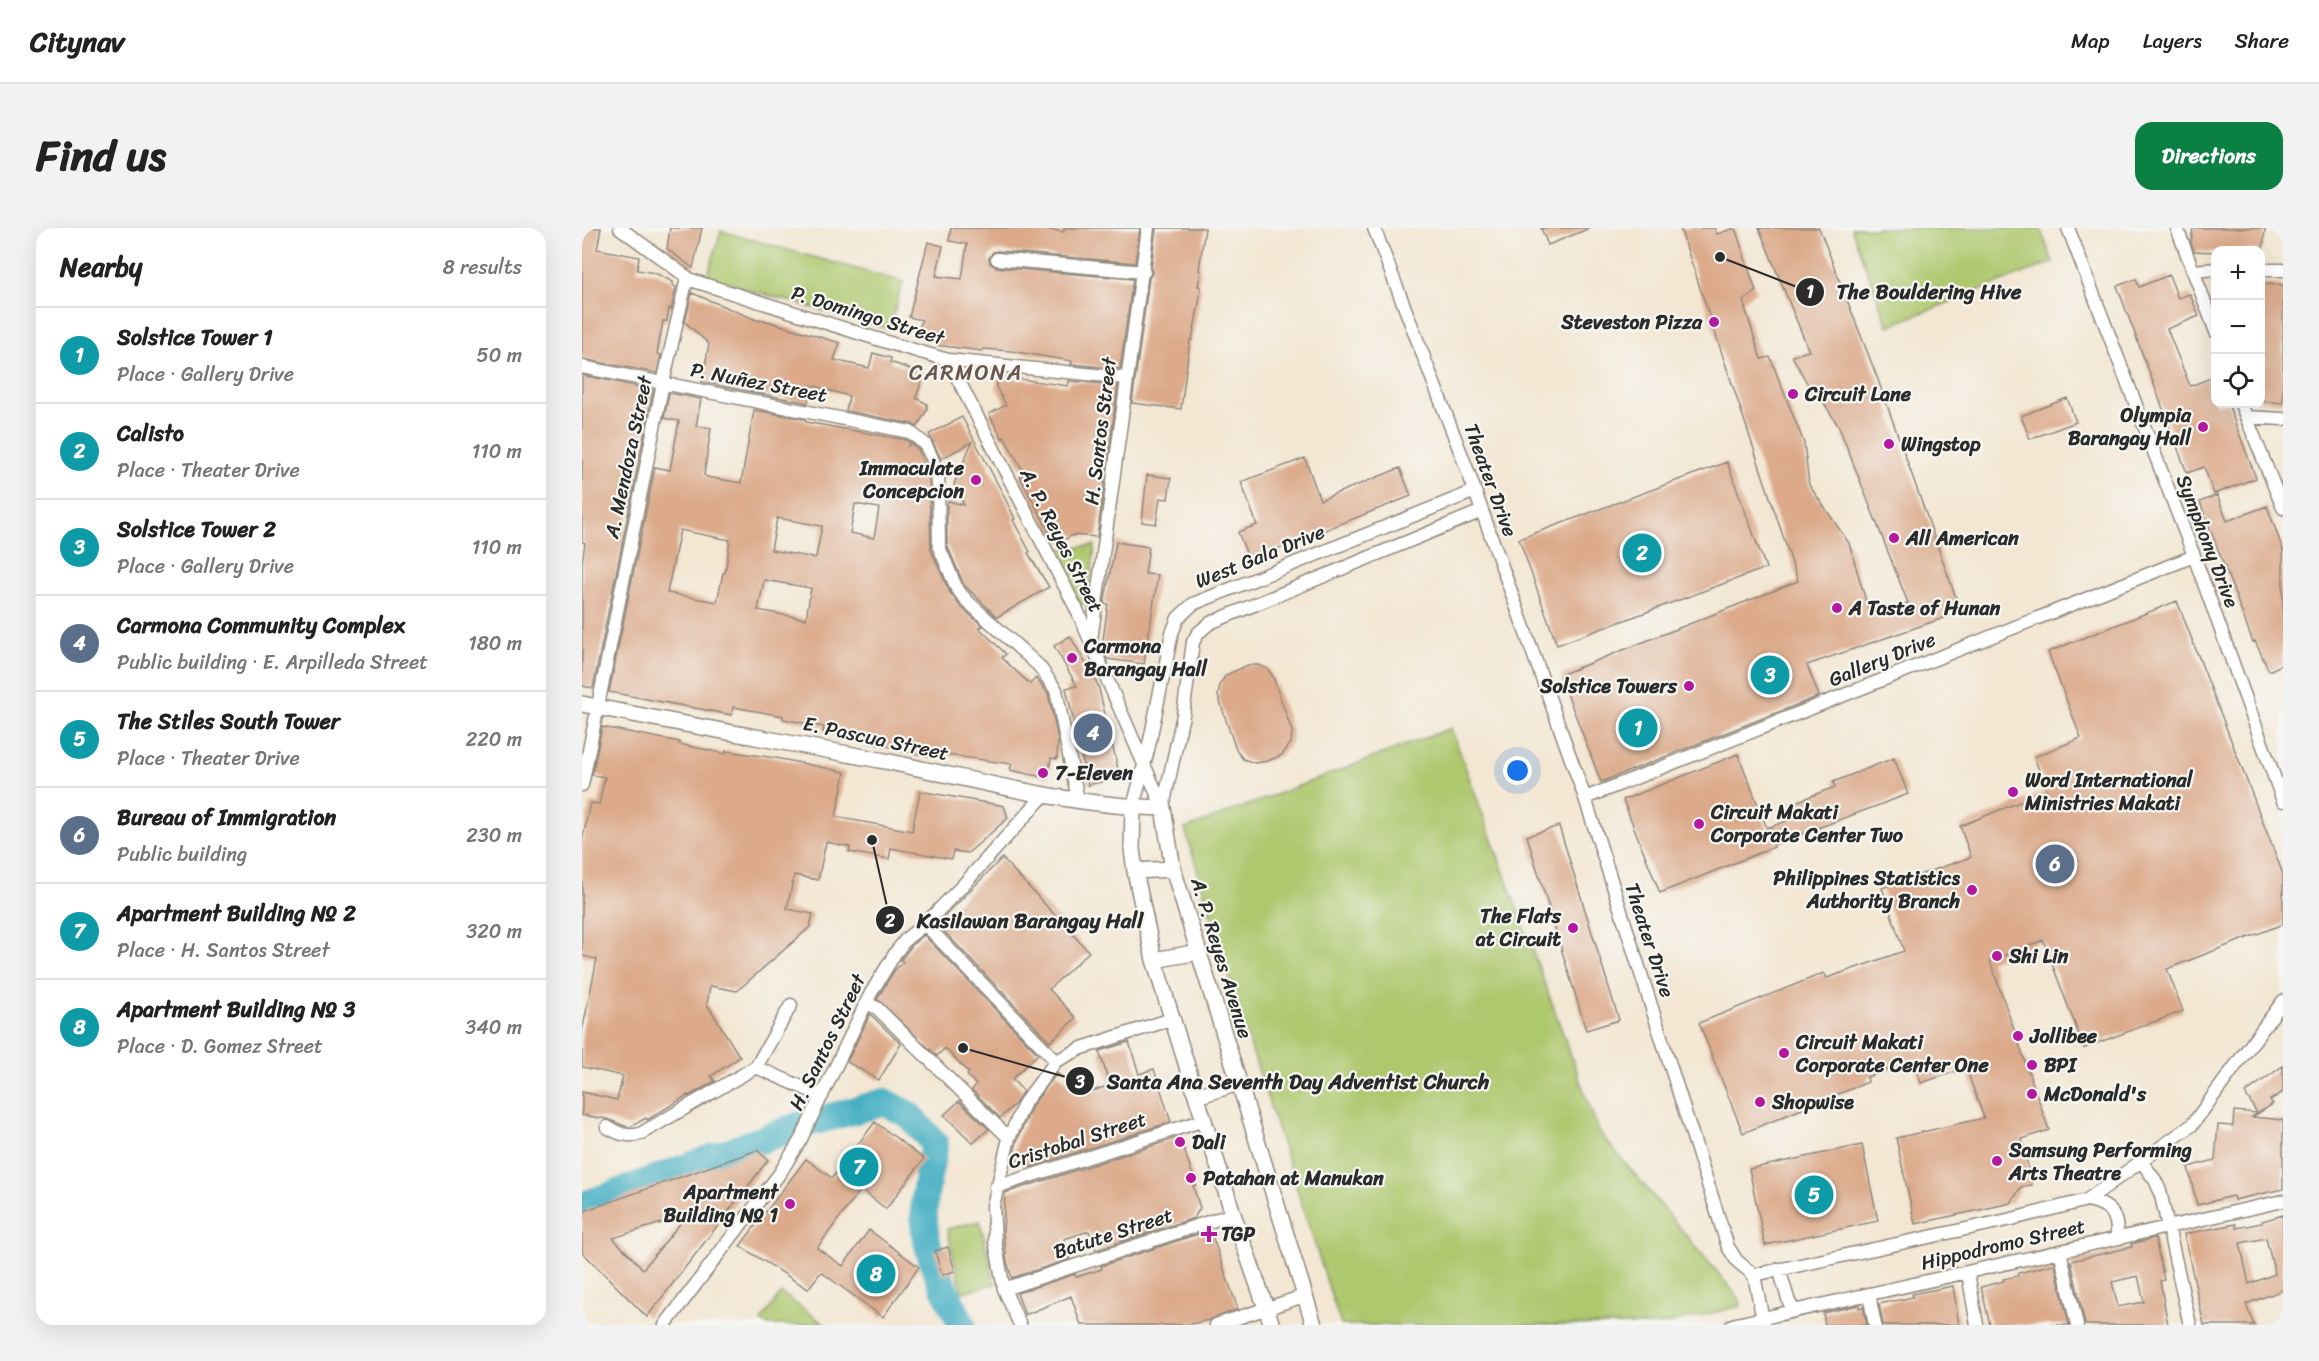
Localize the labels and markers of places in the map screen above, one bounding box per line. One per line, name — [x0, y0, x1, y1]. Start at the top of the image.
callout: The Bouldering Hive — [1795, 272, 2033, 311]
place label: Steveston Pizza — [1560, 305, 1703, 340]
marker: Steveston Pizza — [1707, 315, 1721, 329]
place label: Circuit Lane — [1804, 377, 1912, 412]
marker: Circuit Lane — [1786, 387, 1800, 401]
place label: Olympia Barangay Hall — [2068, 398, 2192, 456]
marker: Olympia Barangay Hall — [2196, 420, 2210, 434]
place label: Wingstop — [1901, 427, 1981, 462]
marker: Wingstop — [1882, 437, 1896, 451]
place label: Immaculate Concepcion — [859, 451, 965, 509]
marker: Immaculate Concepcion — [969, 473, 983, 487]
place label: All American — [1905, 521, 2019, 556]
pin: 2 — [1622, 530, 1662, 576]
marker: All American — [1887, 531, 1901, 545]
place label: A Taste of Hunan — [1848, 591, 2001, 626]
marker: A Taste of Hunan — [1830, 601, 1844, 615]
place label: Carmona Barangay Hall — [1083, 629, 1208, 687]
marker: Carmona Barangay Hall — [1065, 651, 1079, 665]
pin: 3 — [1750, 652, 1790, 698]
place label: Solstice Towers — [1539, 669, 1678, 704]
marker: Solstice Towers — [1682, 679, 1696, 693]
pin: 1 — [1618, 706, 1658, 750]
pin: 4 — [1074, 710, 1112, 756]
place label: 7-Eleven — [1055, 756, 1133, 791]
place label: Word International Ministries Makati — [2024, 763, 2194, 821]
marker: 7-Eleven — [1036, 766, 1050, 780]
marker: Word International Ministries Makati — [2006, 785, 2020, 799]
place label: Circuit Makati Corporate Center Two — [1710, 795, 1904, 853]
marker: Circuit Makati Corporate Center Two — [1692, 817, 1706, 831]
pin: 6 — [2036, 842, 2074, 886]
place label: Philippines Statistics Authority Branch — [1773, 861, 1961, 919]
marker: Philippines Statistics Authority Branch — [1965, 883, 1979, 897]
place label: The Flats at Circuit — [1475, 899, 1562, 957]
callout: Kasilawan Barangay Hall — [875, 901, 1155, 940]
marker: The Flats at Circuit — [1566, 921, 1580, 935]
place label: Shi Lin — [2008, 939, 2069, 974]
marker: Shi Lin — [1990, 949, 2004, 963]
place label: Jollibee — [2029, 1019, 2098, 1054]
place label: Circuit Makati Corporate Center One — [1795, 1025, 1989, 1083]
marker: Jollibee — [2011, 1029, 2025, 1043]
marker: Circuit Makati Corporate Center One — [1777, 1046, 1791, 1060]
place label: BPI — [2044, 1048, 2078, 1083]
marker: BPI — [2025, 1058, 2039, 1072]
callout: Santa Ana Seventh Day Adventist Church — [1065, 1062, 1501, 1101]
place label: McDonald's — [2043, 1077, 2147, 1112]
place label: Shopwise — [1771, 1085, 1854, 1120]
marker: McDonald's — [2025, 1087, 2039, 1101]
marker: Shopwise — [1753, 1095, 1767, 1109]
place label: Dali — [1192, 1125, 1227, 1160]
place label: Samsung Performing Arts Theatre — [2008, 1133, 2192, 1191]
marker: Dali — [1173, 1135, 1187, 1149]
pin: 7 — [840, 1144, 878, 1190]
marker: Samsung Performing Arts Theatre — [1990, 1154, 2004, 1168]
place label: Patahan at Manukan — [1203, 1161, 1384, 1196]
marker: Patahan at Manukan — [1184, 1171, 1198, 1185]
pin: 5 — [1794, 1172, 1834, 1218]
place label: Apartment Building № 1 — [663, 1175, 780, 1233]
marker: Apartment Building № 1 — [783, 1197, 797, 1211]
place label: TGP — [1221, 1217, 1255, 1252]
marker: TGP — [1202, 1227, 1216, 1241]
pin: 8 — [856, 1252, 896, 1296]

